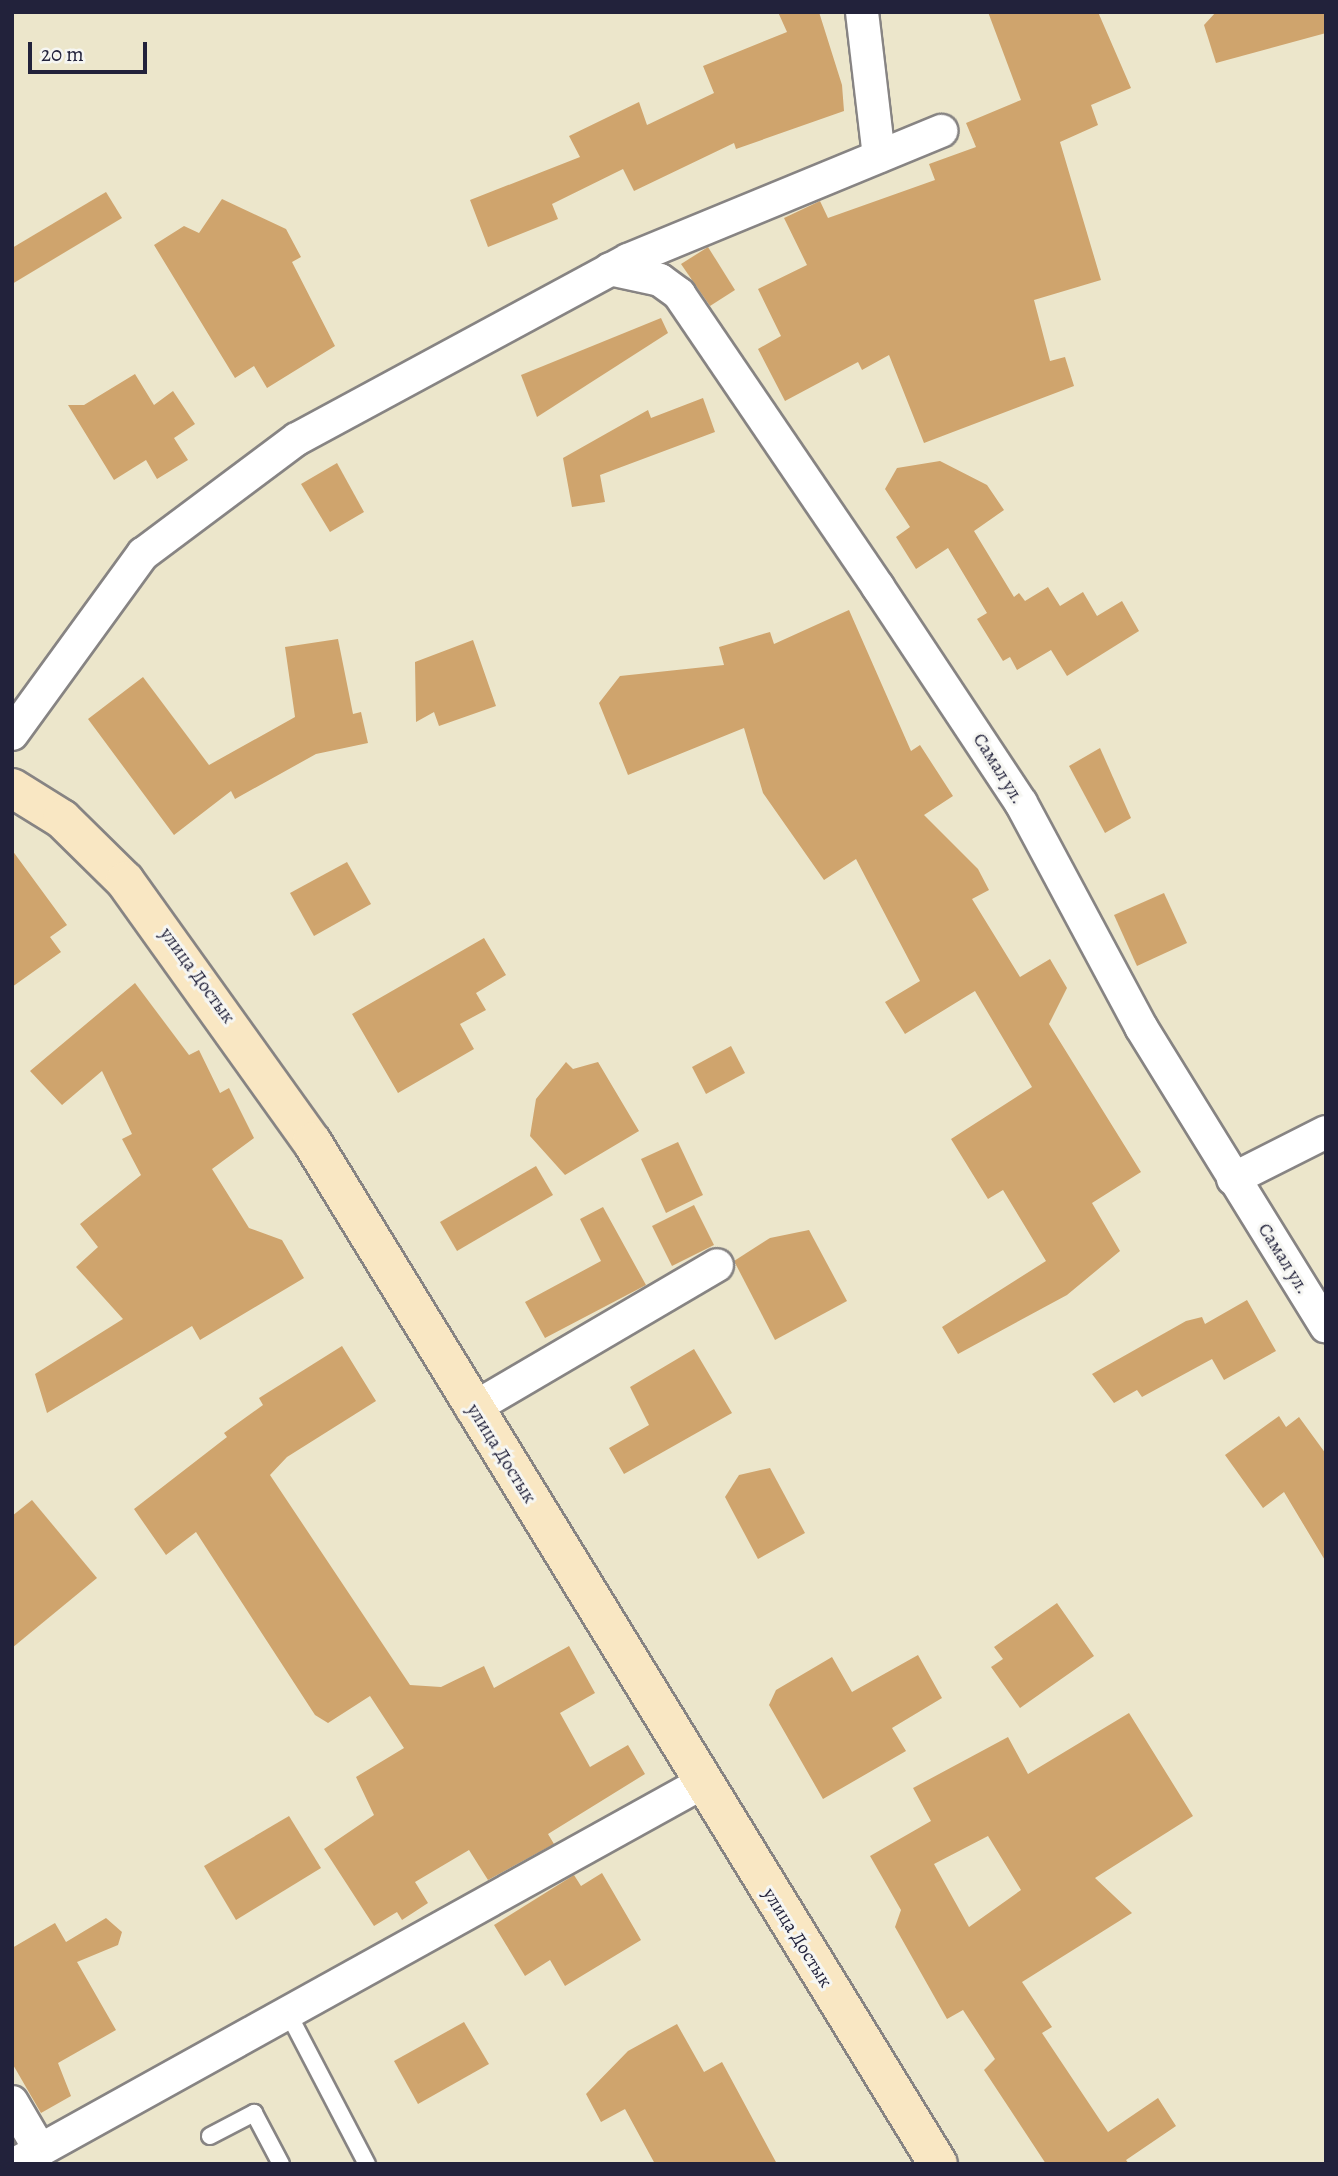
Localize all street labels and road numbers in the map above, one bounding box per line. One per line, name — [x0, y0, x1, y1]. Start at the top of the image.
street label: Самал ул. — [967, 729, 1029, 809]
street label: улица Достык — [155, 924, 239, 1028]
street label: Самал ул. — [1252, 1219, 1314, 1299]
street label: улица Достык — [461, 1400, 541, 1508]
street label: улица Достык — [757, 1884, 837, 1992]

